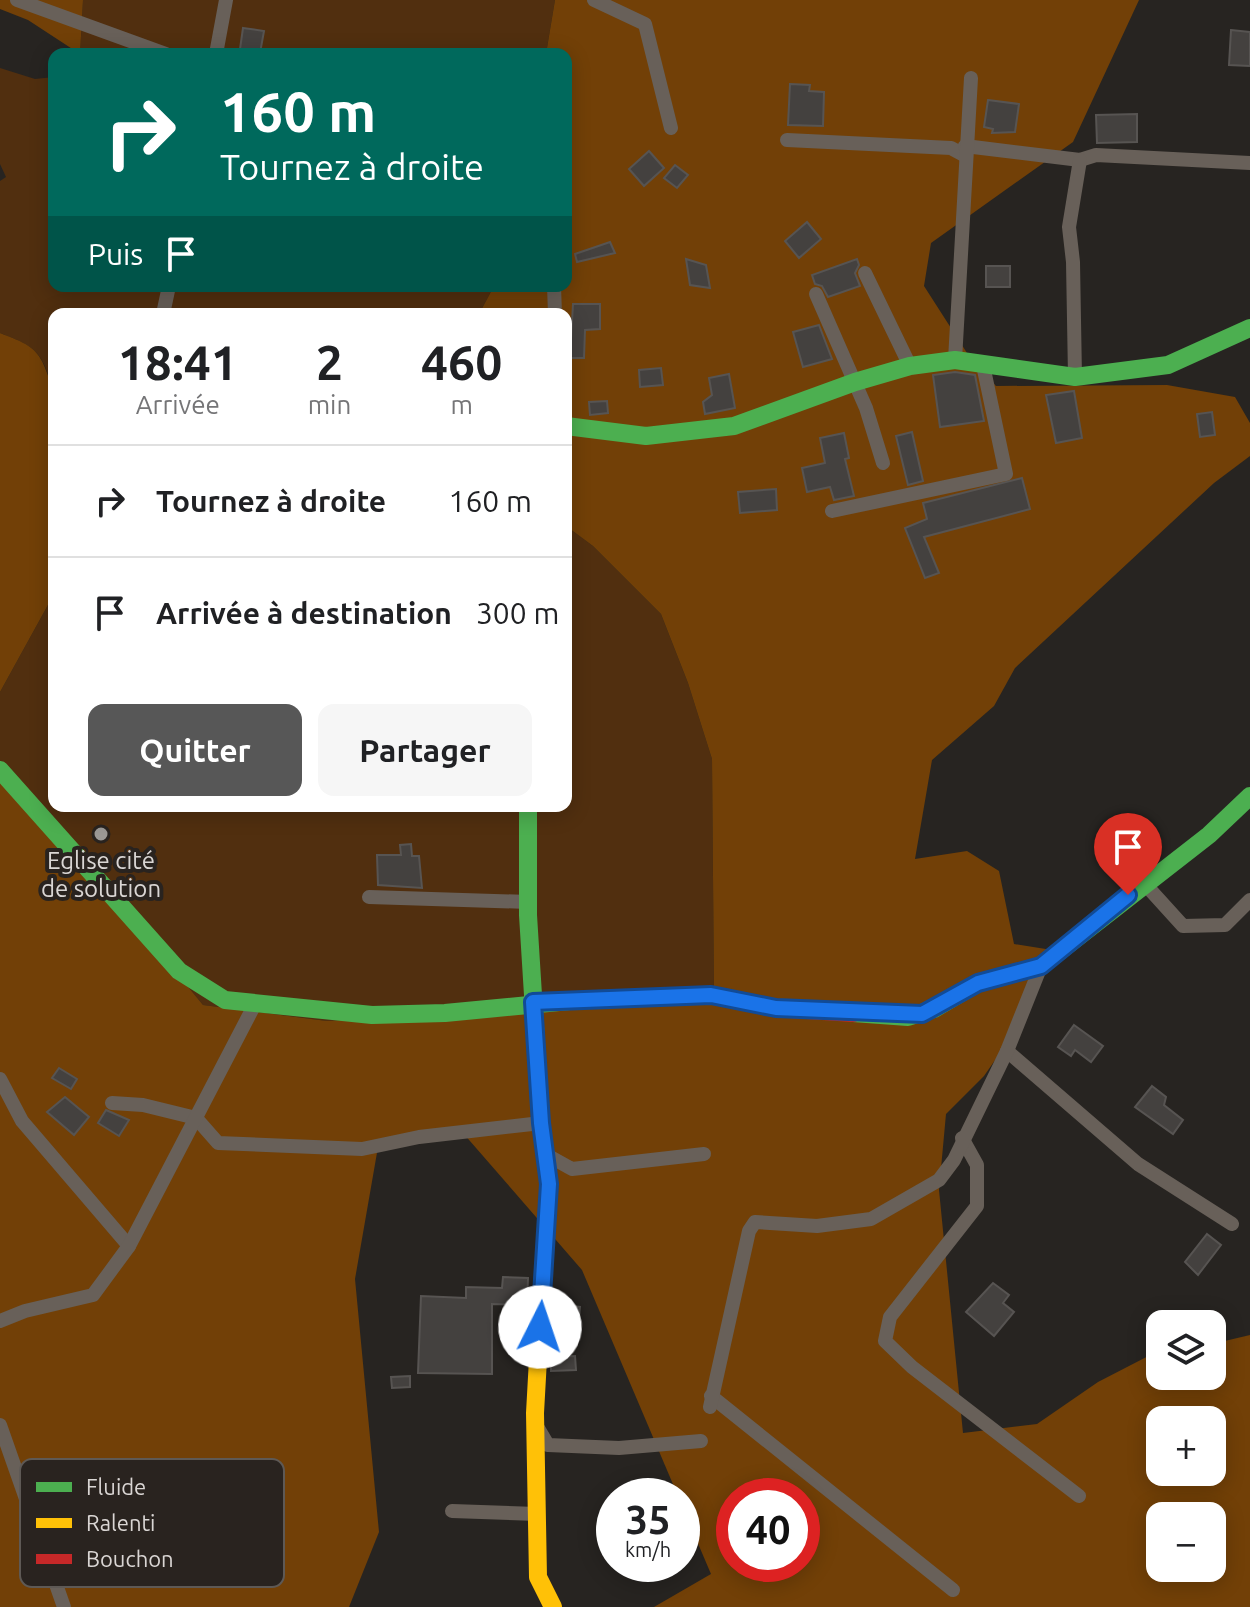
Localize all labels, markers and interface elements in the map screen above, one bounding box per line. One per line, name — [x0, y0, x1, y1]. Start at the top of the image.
icon: right — [88, 80, 192, 184]
text: 160 m — [220, 80, 376, 143]
text: Tournez à droite — [220, 146, 484, 187]
icon: arrive — [159, 232, 203, 276]
text: Puis — [88, 237, 143, 271]
text: 18:41 — [118, 335, 238, 389]
text: 2 — [316, 335, 343, 389]
text: 460 — [421, 335, 502, 389]
text: Arrivée — [136, 390, 220, 419]
text: min — [308, 390, 351, 419]
text: m — [450, 390, 473, 419]
icon: right — [88, 479, 132, 523]
text: Tournez à droite — [156, 484, 386, 518]
text: 160 m — [448, 484, 532, 518]
icon: arrive — [88, 591, 132, 635]
text: Arrivée à destination — [156, 596, 452, 630]
text: 300 m — [476, 596, 559, 630]
button: Quitter — [88, 704, 302, 796]
button: Partager — [318, 704, 532, 796]
pin — [1094, 813, 1162, 895]
marker: Eglise cité de solution — [92, 825, 110, 843]
icon: arrive — [1106, 825, 1150, 869]
place label: Eglise cité de solution — [41, 847, 161, 902]
position arrow — [498, 1285, 582, 1369]
map controls — [1146, 1310, 1226, 1582]
button: layers — [1146, 1310, 1226, 1390]
button: + — [1146, 1406, 1226, 1486]
legend — [20, 1459, 284, 1587]
text: Fluide — [86, 1474, 146, 1499]
speed limit sign: 40 — [716, 1478, 820, 1582]
text: 35 — [625, 1497, 671, 1542]
button: − — [1146, 1502, 1226, 1582]
text: Ralenti — [86, 1510, 155, 1535]
text: km/h — [625, 1538, 671, 1561]
text: Bouchon — [86, 1546, 174, 1571]

